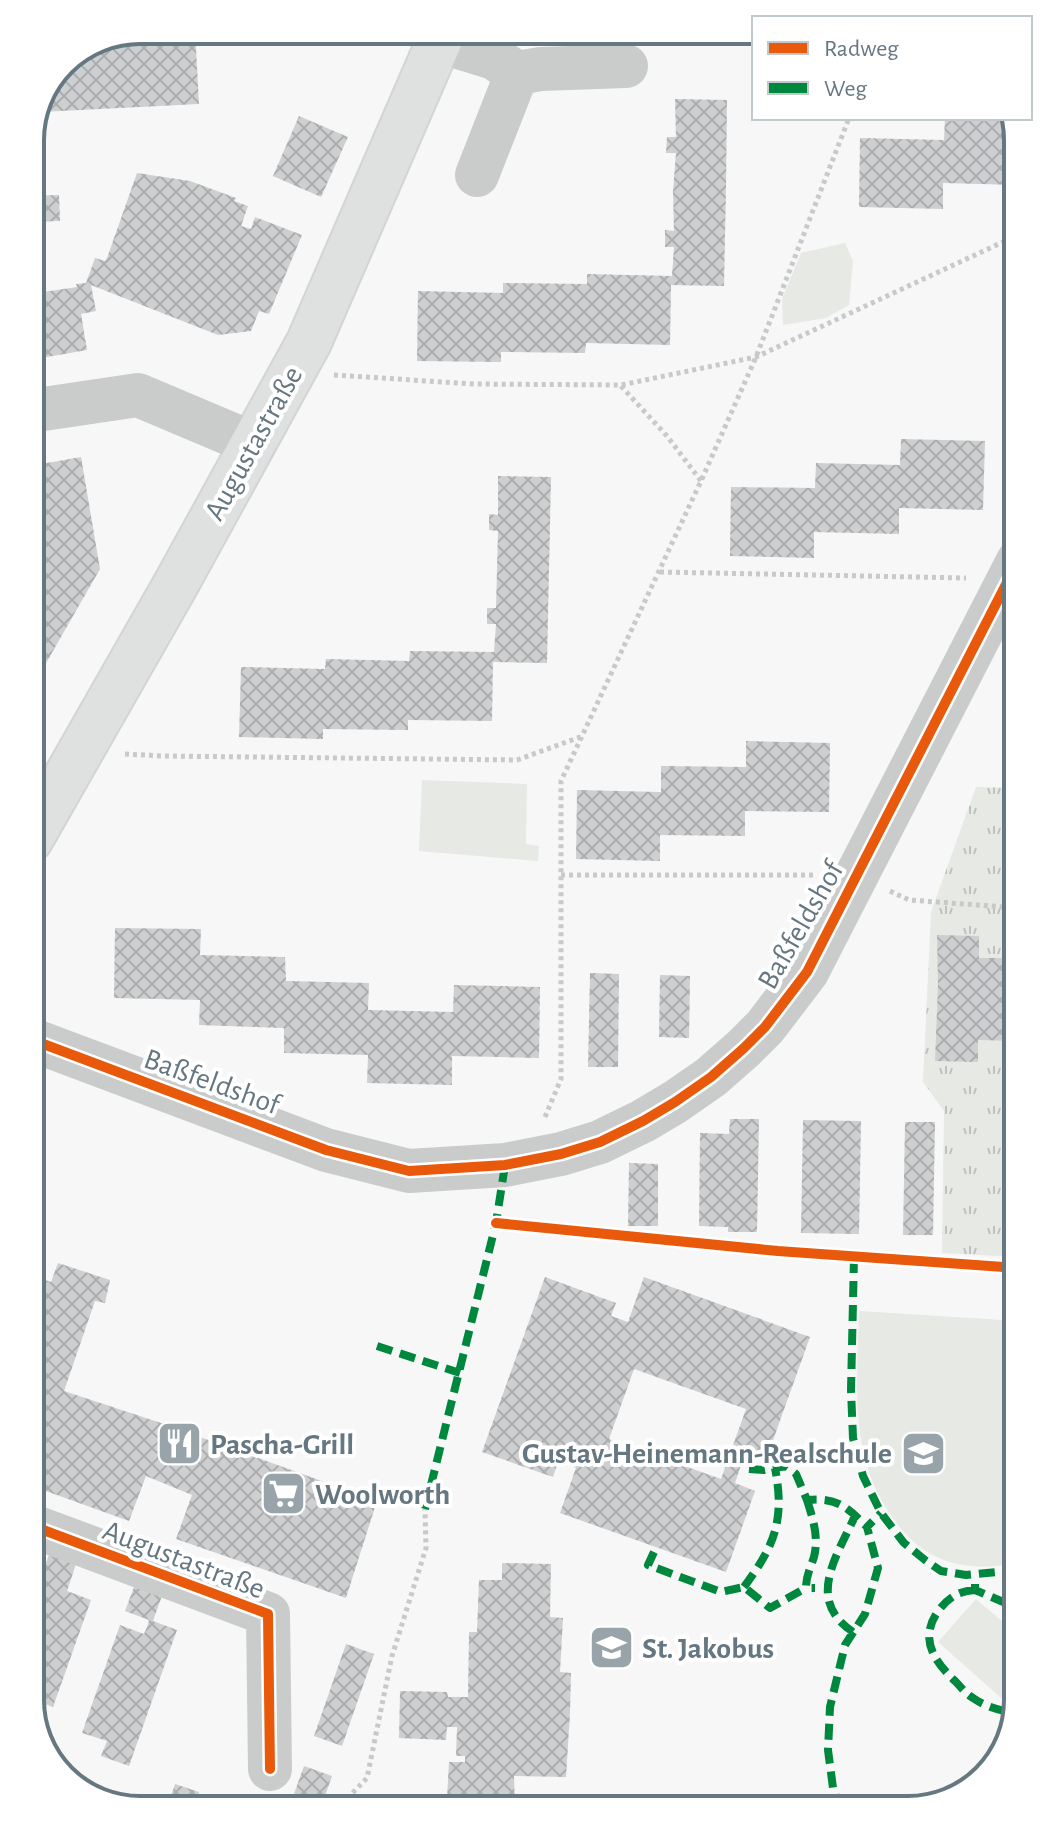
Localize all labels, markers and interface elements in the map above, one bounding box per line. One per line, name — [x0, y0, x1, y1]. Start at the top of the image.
legend — [752, 16, 1032, 120]
text: Radweg — [824, 37, 899, 61]
text: Weg — [824, 77, 867, 101]
street label: Augustastraße — [199, 361, 308, 525]
street label: Baßfeldshof — [752, 855, 850, 994]
street label: Baßfeldshof — [140, 1044, 285, 1121]
restaurant icon: Pascha-Grill — [155, 1420, 203, 1468]
school or university icon: Gustav-Heinemann-Realschule — [899, 1429, 947, 1477]
place label: Pascha-Grill — [210, 1430, 354, 1460]
place label: Gustav-Heinemann-Realschule — [522, 1439, 892, 1469]
supermarket icon: Woolworth — [260, 1470, 308, 1518]
place label: Woolworth — [315, 1480, 450, 1510]
street label: Augustastraße — [99, 1515, 269, 1605]
school or university icon: St. Jakobus — [587, 1624, 635, 1672]
place label: St. Jakobus — [642, 1634, 774, 1664]

